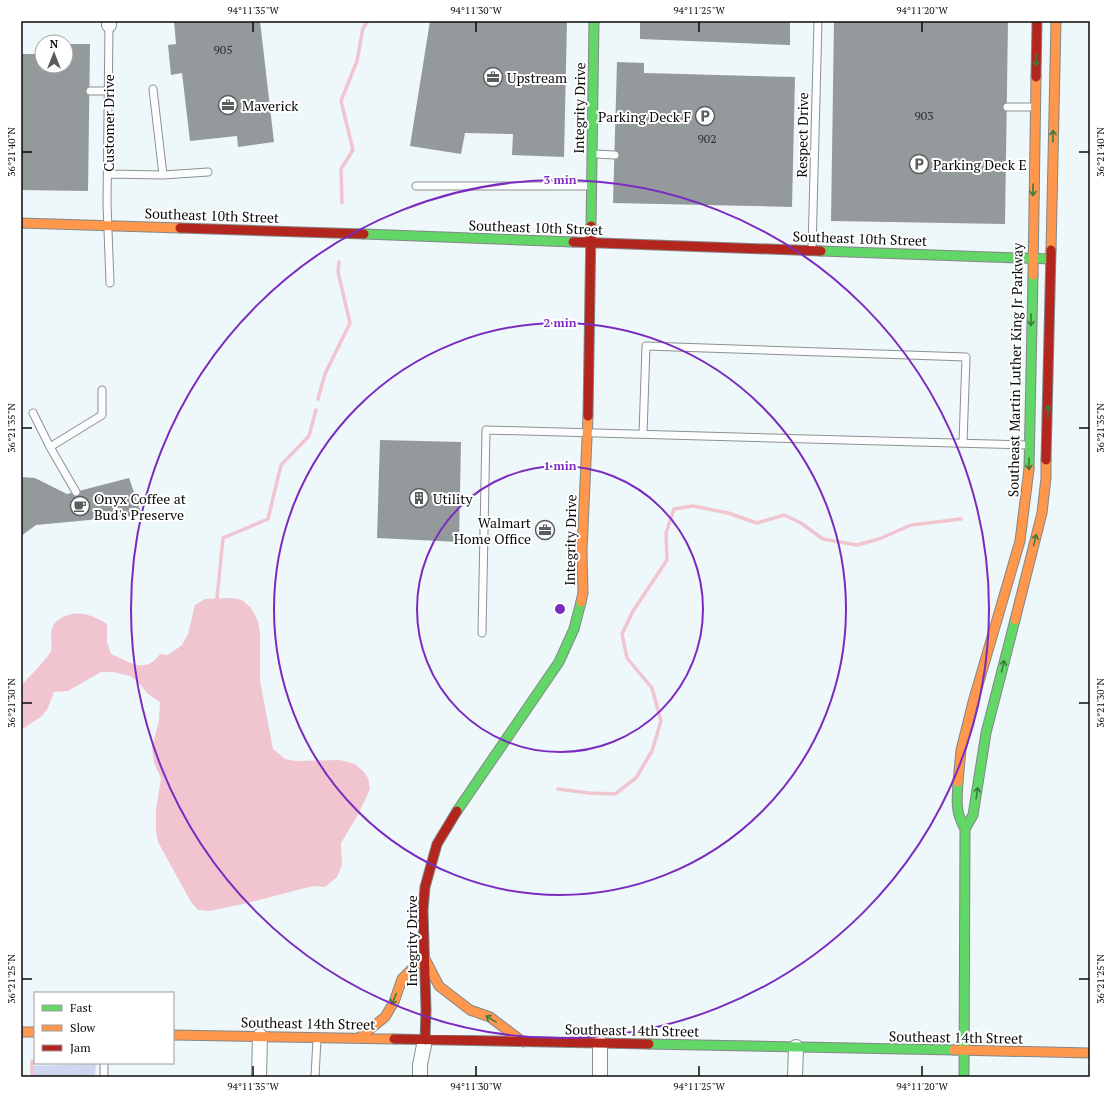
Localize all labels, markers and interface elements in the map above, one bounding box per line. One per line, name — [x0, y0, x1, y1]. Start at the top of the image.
text: 94°11'35"W — [227, 4, 279, 17]
text: 94°11'30"W — [450, 4, 502, 17]
text: 94°11'25"W — [673, 4, 725, 17]
text: 94°11'20"W — [896, 4, 948, 17]
north arrow — [34, 34, 74, 74]
text: N — [50, 37, 59, 51]
house number: 905 — [213, 42, 233, 57]
one-way arrow — [1032, 53, 1040, 66]
street label: Integrity Drive — [569, 62, 589, 154]
office icon: Upstream — [482, 66, 504, 88]
place label: Upstream — [507, 68, 567, 87]
street label: Customer Drive — [99, 74, 118, 172]
street label: Respect Drive — [792, 92, 812, 178]
office icon: Maverick — [217, 94, 239, 116]
place label: Maverick — [242, 96, 299, 115]
parking icon: Parking Deck F — [694, 105, 716, 127]
place label: Parking Deck F — [598, 107, 691, 126]
house number: 903 — [914, 108, 934, 123]
text: 36°21'40"N — [5, 127, 18, 177]
text: 36°21'40"N — [1094, 127, 1107, 177]
one-way arrow — [1049, 130, 1057, 143]
house number: 902 — [697, 131, 717, 146]
parking icon: Parking Deck E — [908, 153, 930, 175]
place label: Parking Deck E — [933, 155, 1027, 174]
text: 3 min — [544, 172, 577, 187]
one-way arrow — [1029, 183, 1037, 196]
street label: Southeast 10th Street — [144, 203, 280, 227]
street label: Southeast 10th Street — [468, 215, 604, 239]
street label: Southeast 10th Street — [792, 226, 928, 250]
street label: Southeast Martin Luther King Jr Parkway — [1003, 242, 1027, 497]
one-way arrow — [1027, 313, 1035, 326]
text: 2 min — [544, 315, 577, 330]
text: 36°21'35"N — [5, 403, 18, 453]
text: 36°21'35"N — [1094, 403, 1107, 453]
one-way arrow — [1044, 405, 1052, 418]
one-way arrow — [1025, 457, 1033, 470]
text: 1 min — [544, 458, 577, 473]
building icon: Utility — [408, 487, 430, 509]
place label: Onyx Coffee at Bud's Preserve — [94, 489, 187, 524]
place label: Utility — [433, 489, 473, 508]
street label: Integrity Drive — [560, 494, 580, 586]
cafe icon: Onyx Coffee at Bud's Preserve — [69, 495, 91, 517]
place label: Walmart Home Office — [454, 513, 532, 548]
office icon: Walmart Home Office — [534, 519, 556, 541]
one-way arrow — [1032, 533, 1040, 546]
centre of rings — [553, 602, 567, 616]
one-way arrow — [1000, 659, 1007, 672]
text: 36°21'30"N — [5, 678, 18, 728]
text: 36°21'30"N — [1094, 678, 1107, 728]
one-way arrow — [973, 787, 981, 800]
street label: Integrity Drive — [402, 895, 421, 987]
text: 36°21'25"N — [5, 954, 18, 1004]
text: 36°21'25"N — [1094, 954, 1107, 1004]
legend — [34, 992, 174, 1064]
one-way arrow — [390, 993, 397, 1005]
text: Fast — [70, 1000, 93, 1015]
street label: Southeast 14th Street — [241, 1012, 376, 1034]
one-way arrow — [485, 1015, 497, 1023]
street label: Southeast 14th Street — [565, 1019, 700, 1041]
text: Slow — [70, 1020, 96, 1035]
street label: Southeast 14th Street — [889, 1026, 1024, 1048]
text: Jam — [70, 1040, 91, 1055]
text: 94°11'35"W — [227, 1080, 279, 1093]
text: 94°11'30"W — [450, 1080, 502, 1093]
text: 94°11'25"W — [673, 1080, 725, 1093]
text: 94°11'20"W — [896, 1080, 948, 1093]

